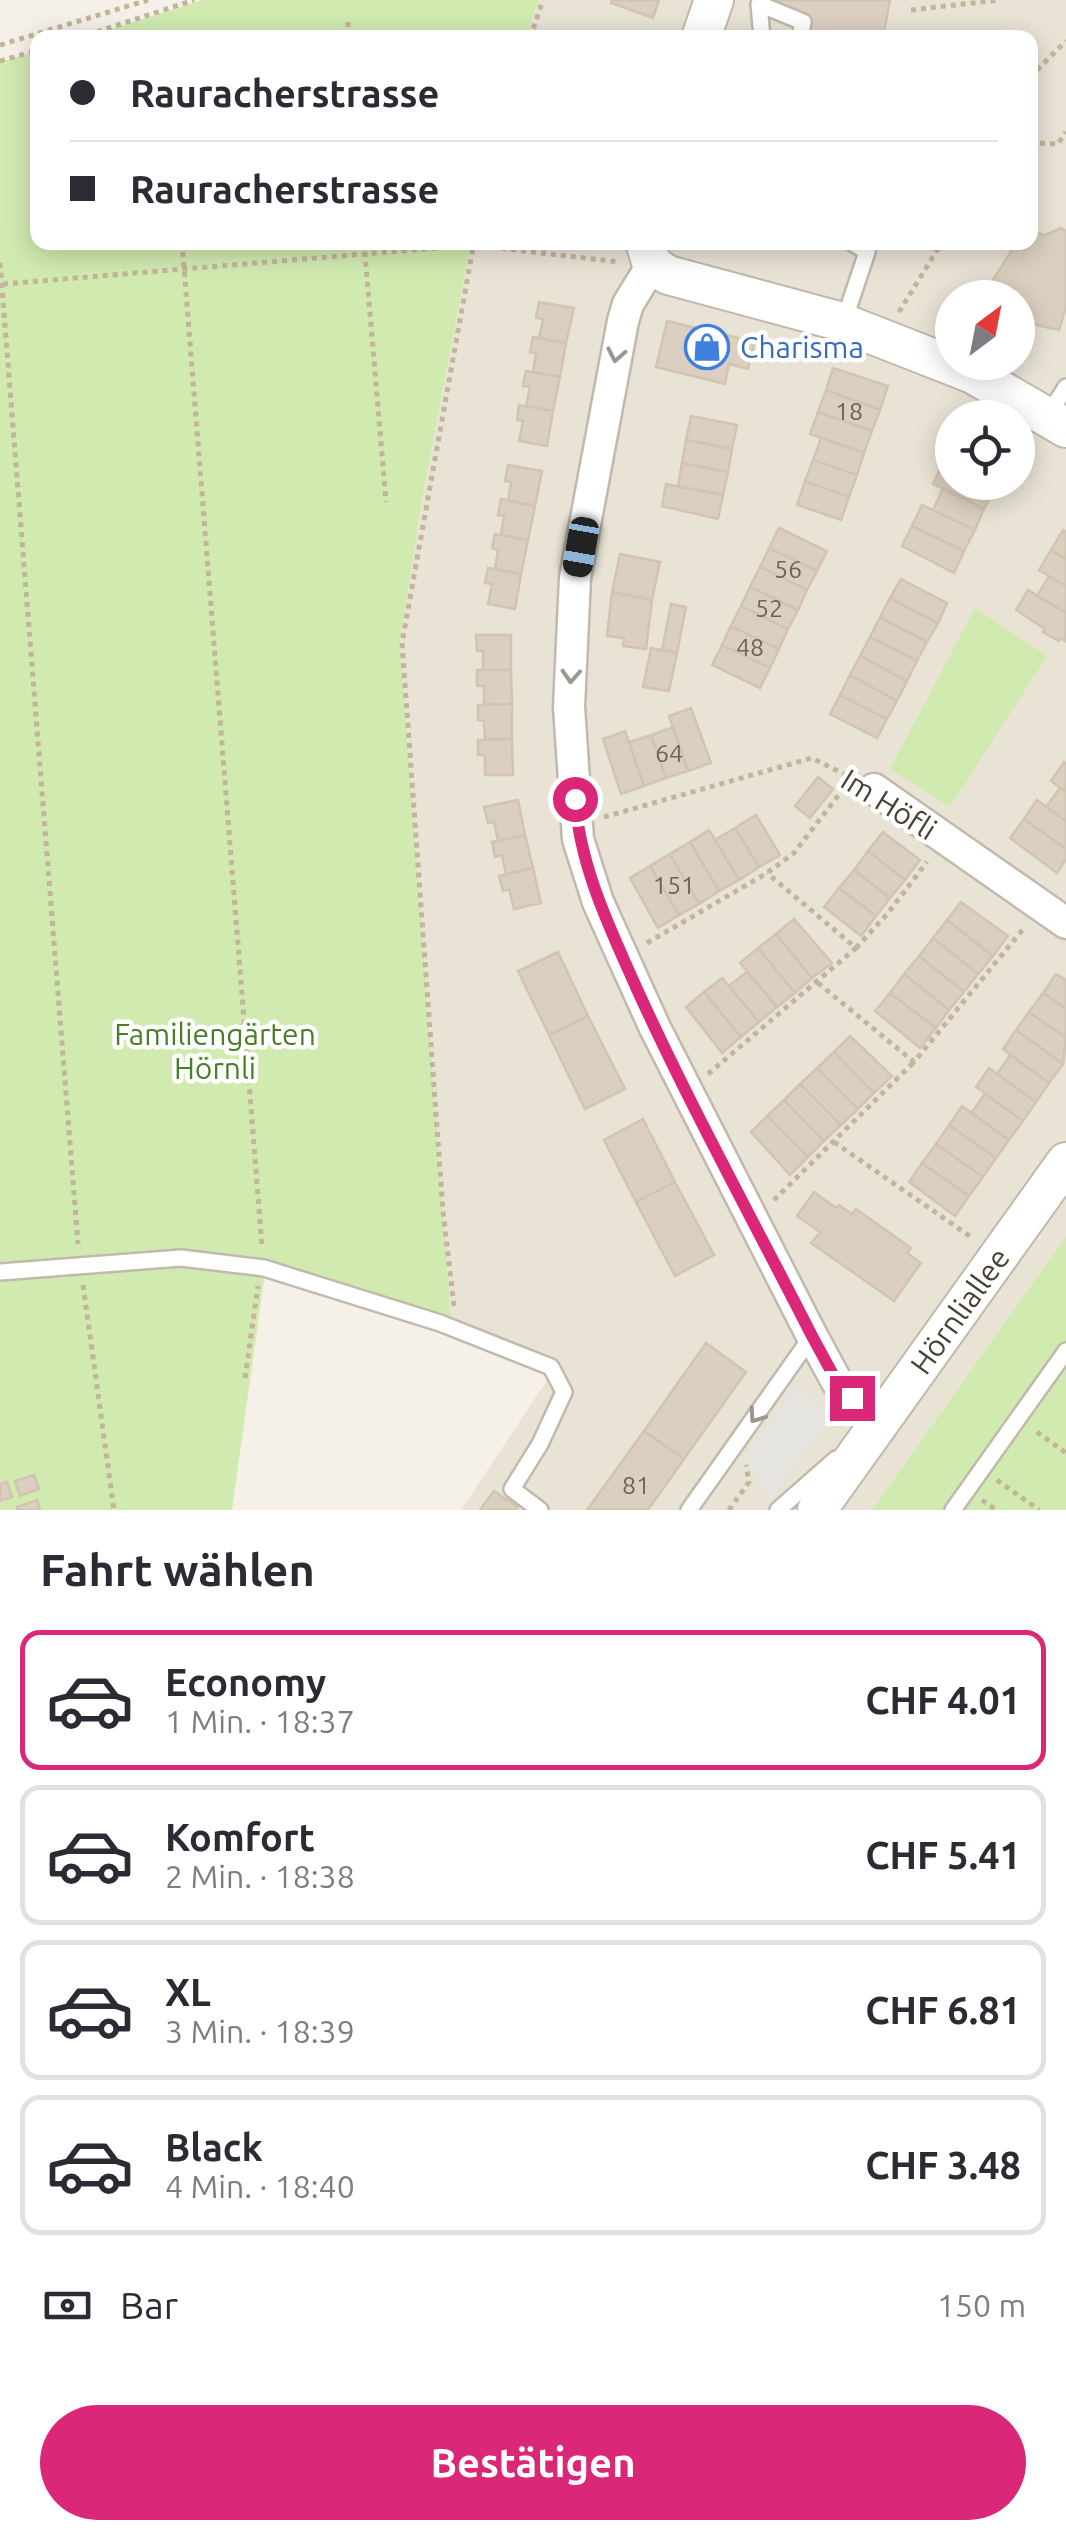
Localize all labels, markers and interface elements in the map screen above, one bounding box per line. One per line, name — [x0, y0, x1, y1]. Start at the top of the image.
text: Rauracherstrasse — [130, 72, 439, 114]
text: Rauracherstrasse — [130, 168, 439, 210]
north arrow — [935, 280, 1035, 380]
map controls — [935, 280, 1035, 500]
shop icon: Charisma — [684, 324, 730, 370]
place label: Charisma — [740, 330, 864, 364]
one-way arrow — [606, 346, 627, 363]
house number: 18 — [835, 397, 863, 425]
button: locate — [935, 400, 1035, 500]
car — [561, 515, 601, 579]
house number: 56 — [774, 555, 802, 583]
house number: 52 — [755, 594, 783, 622]
house number: 48 — [736, 633, 764, 661]
one-way arrow — [561, 668, 582, 684]
house number: 64 — [655, 739, 683, 767]
street label: Im Höfli — [835, 762, 943, 846]
route start — [553, 777, 598, 822]
house number: 151 — [653, 871, 695, 899]
park label: Familiengärten Hörnli — [114, 1017, 316, 1085]
street label: Hörnliallee — [903, 1241, 1016, 1380]
route end — [830, 1376, 875, 1421]
one-way arrow — [750, 1405, 768, 1423]
house number: 81 — [622, 1471, 650, 1499]
text: Fahrt wählen — [40, 1544, 315, 1595]
icon: car — [45, 1655, 135, 1745]
text: Economy — [165, 1661, 326, 1703]
text: CHF 4.01 — [865, 1679, 1021, 1721]
text: 1 Min. · 18:37 — [165, 1703, 355, 1739]
icon: car — [45, 1810, 135, 1900]
text: Komfort — [165, 1816, 315, 1858]
text: CHF 5.41 — [865, 1834, 1021, 1876]
text: 2 Min. · 18:38 — [165, 1858, 355, 1894]
icon: car — [45, 1965, 135, 2055]
text: XL — [165, 1971, 211, 2013]
text: CHF 6.81 — [865, 1989, 1021, 2031]
text: 3 Min. · 18:39 — [165, 2013, 355, 2049]
icon: car — [45, 2120, 135, 2210]
text: Black — [165, 2126, 263, 2168]
text: CHF 3.48 — [865, 2144, 1021, 2186]
text: 4 Min. · 18:40 — [165, 2168, 355, 2204]
icon: cash — [40, 2278, 95, 2333]
text: Bar — [120, 2284, 178, 2326]
text: 150 m — [937, 2287, 1026, 2323]
button: Bestätigen — [40, 2405, 1026, 2520]

